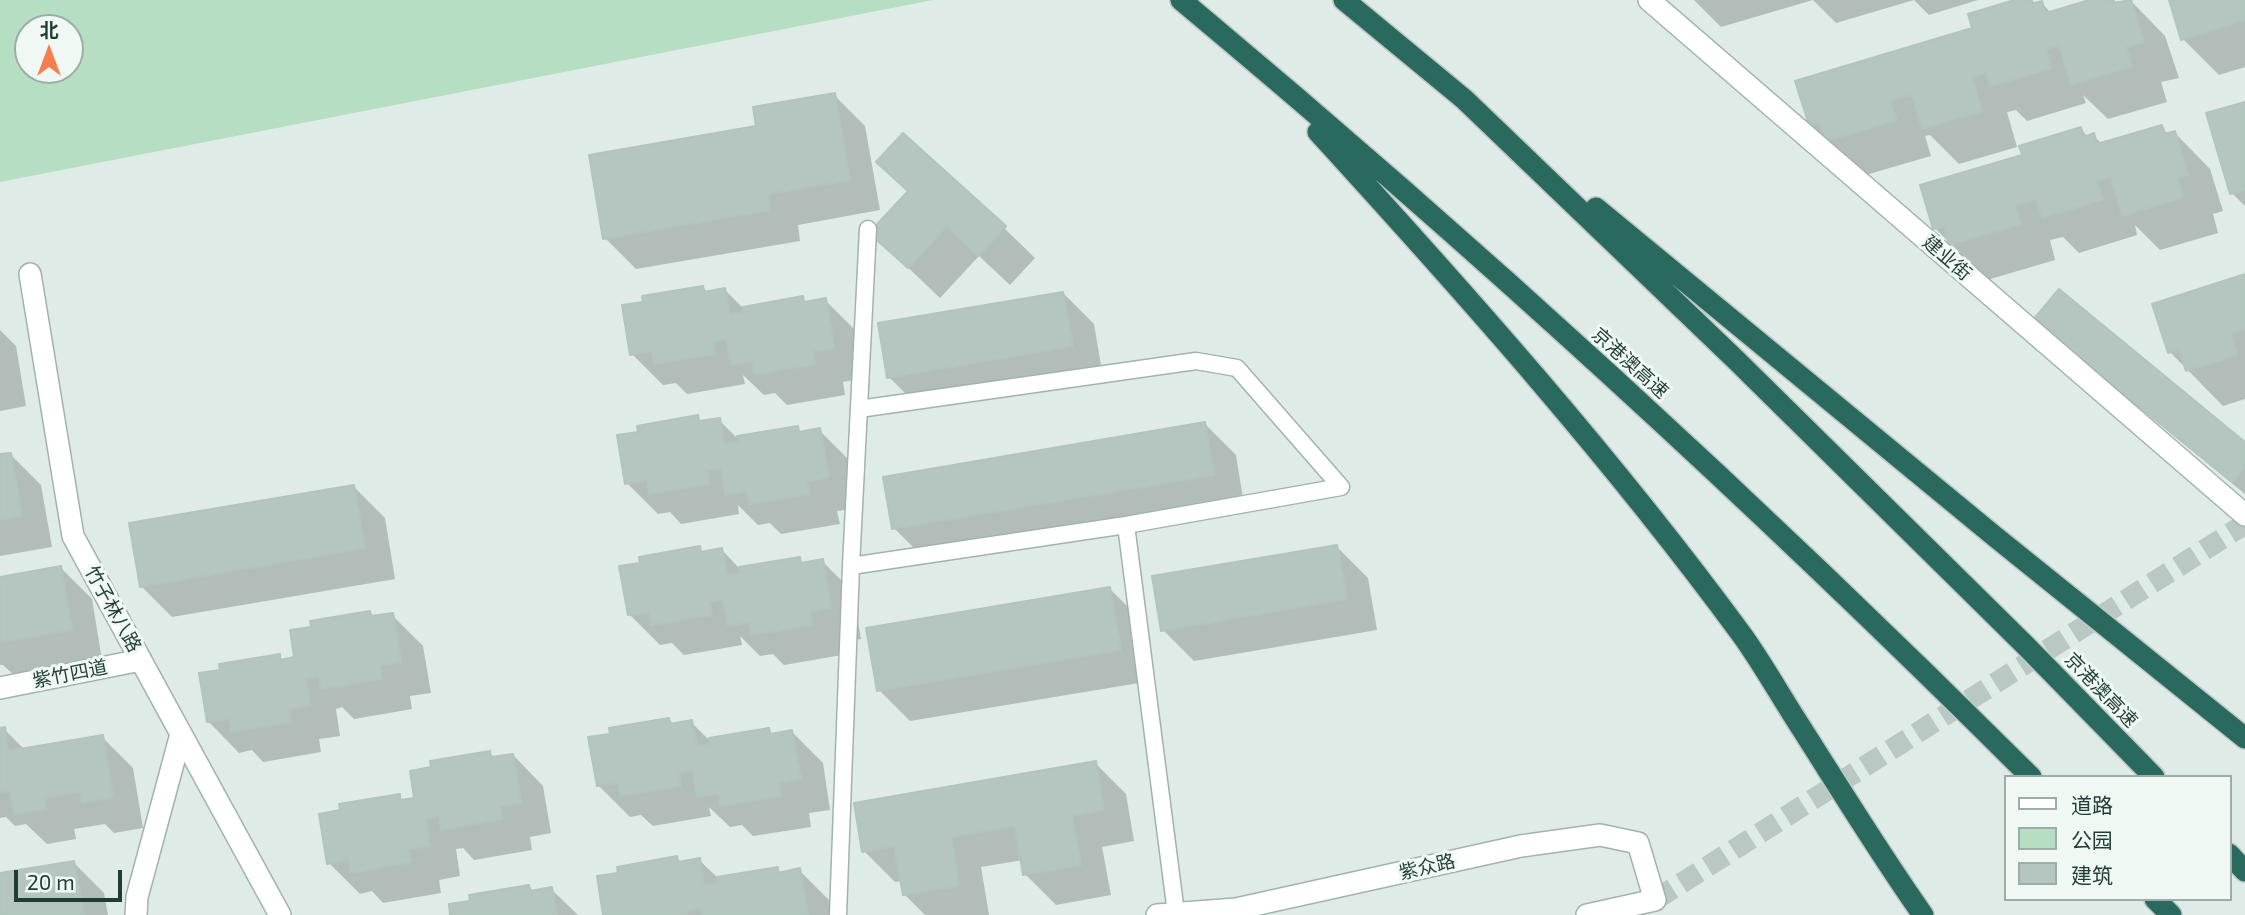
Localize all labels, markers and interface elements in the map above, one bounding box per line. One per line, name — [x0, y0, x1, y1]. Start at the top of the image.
north arrow — [14, 14, 84, 84]
text: 北 — [39, 18, 59, 41]
street label: 建业街 — [1918, 231, 1976, 285]
street label: 京港澳高速 — [1587, 323, 1673, 403]
street label: 竹子林八路 — [80, 562, 146, 656]
street label: 京港澳高速 — [2060, 648, 2142, 732]
street label: 紫竹四道 — [31, 656, 109, 692]
legend — [2004, 775, 2231, 901]
text: 道路 — [2071, 792, 2113, 817]
text: 公园 — [2071, 827, 2113, 852]
street label: 紫众路 — [1397, 849, 1457, 885]
scale bar — [18, 856, 126, 900]
text: 建筑 — [2071, 862, 2113, 887]
text: 20 m — [27, 869, 75, 894]

